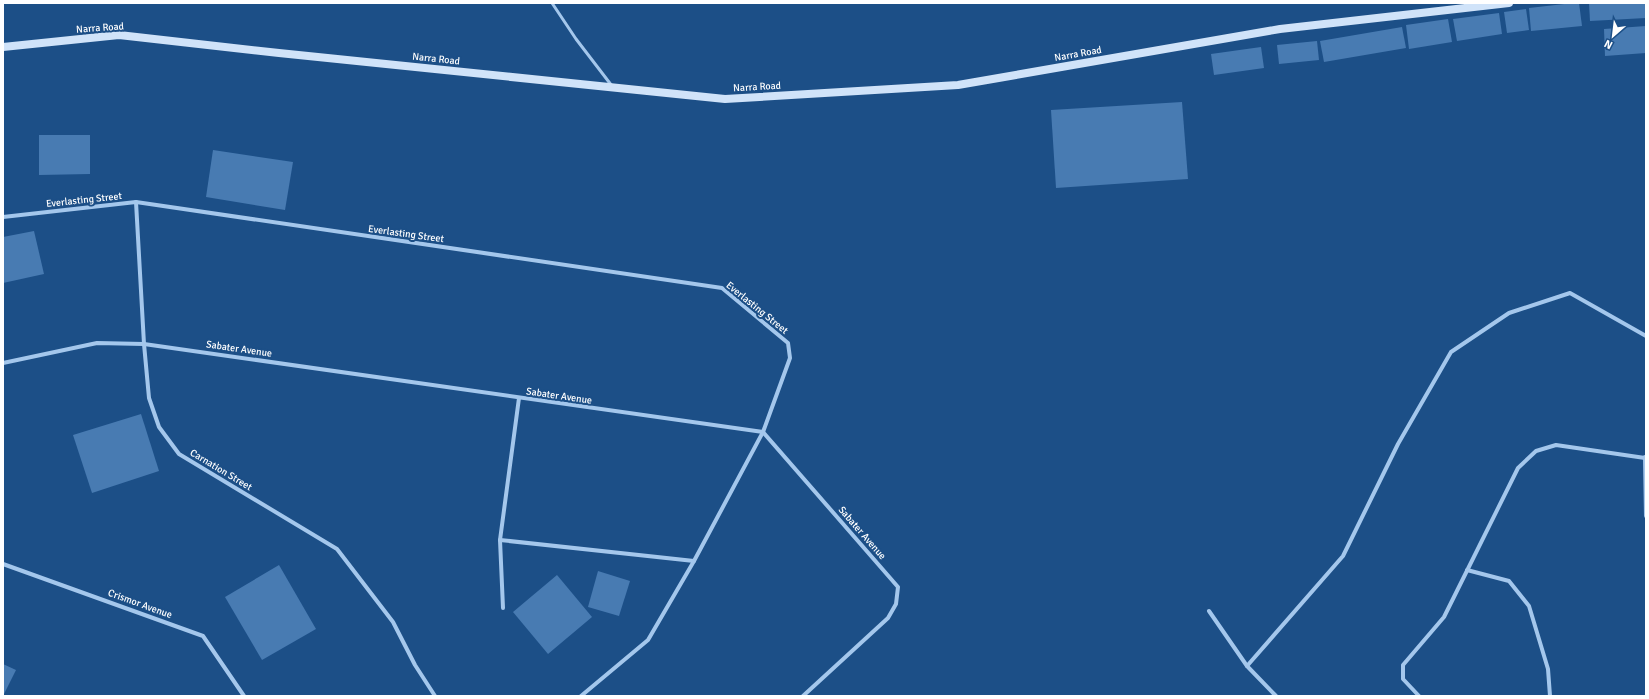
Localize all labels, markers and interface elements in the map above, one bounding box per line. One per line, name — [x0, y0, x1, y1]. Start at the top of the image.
north arrow — [1593, 16, 1633, 56]
street label: Narra Road — [76, 20, 124, 36]
text: N — [1602, 37, 1615, 52]
street label: Narra Road — [1053, 44, 1103, 64]
street label: Narra Road — [412, 51, 460, 67]
street label: Narra Road — [733, 80, 781, 94]
street label: Everlasting Street — [45, 190, 123, 210]
street label: Everlasting Street — [367, 223, 445, 245]
street label: Everlasting Street — [724, 279, 791, 337]
street label: Sabater Avenue — [205, 338, 273, 360]
street label: Sabater Avenue — [525, 385, 593, 407]
street label: Carnation Street — [188, 447, 255, 494]
street label: Sabater Avenue — [836, 504, 888, 562]
street label: Crismor Avenue — [106, 587, 174, 621]

